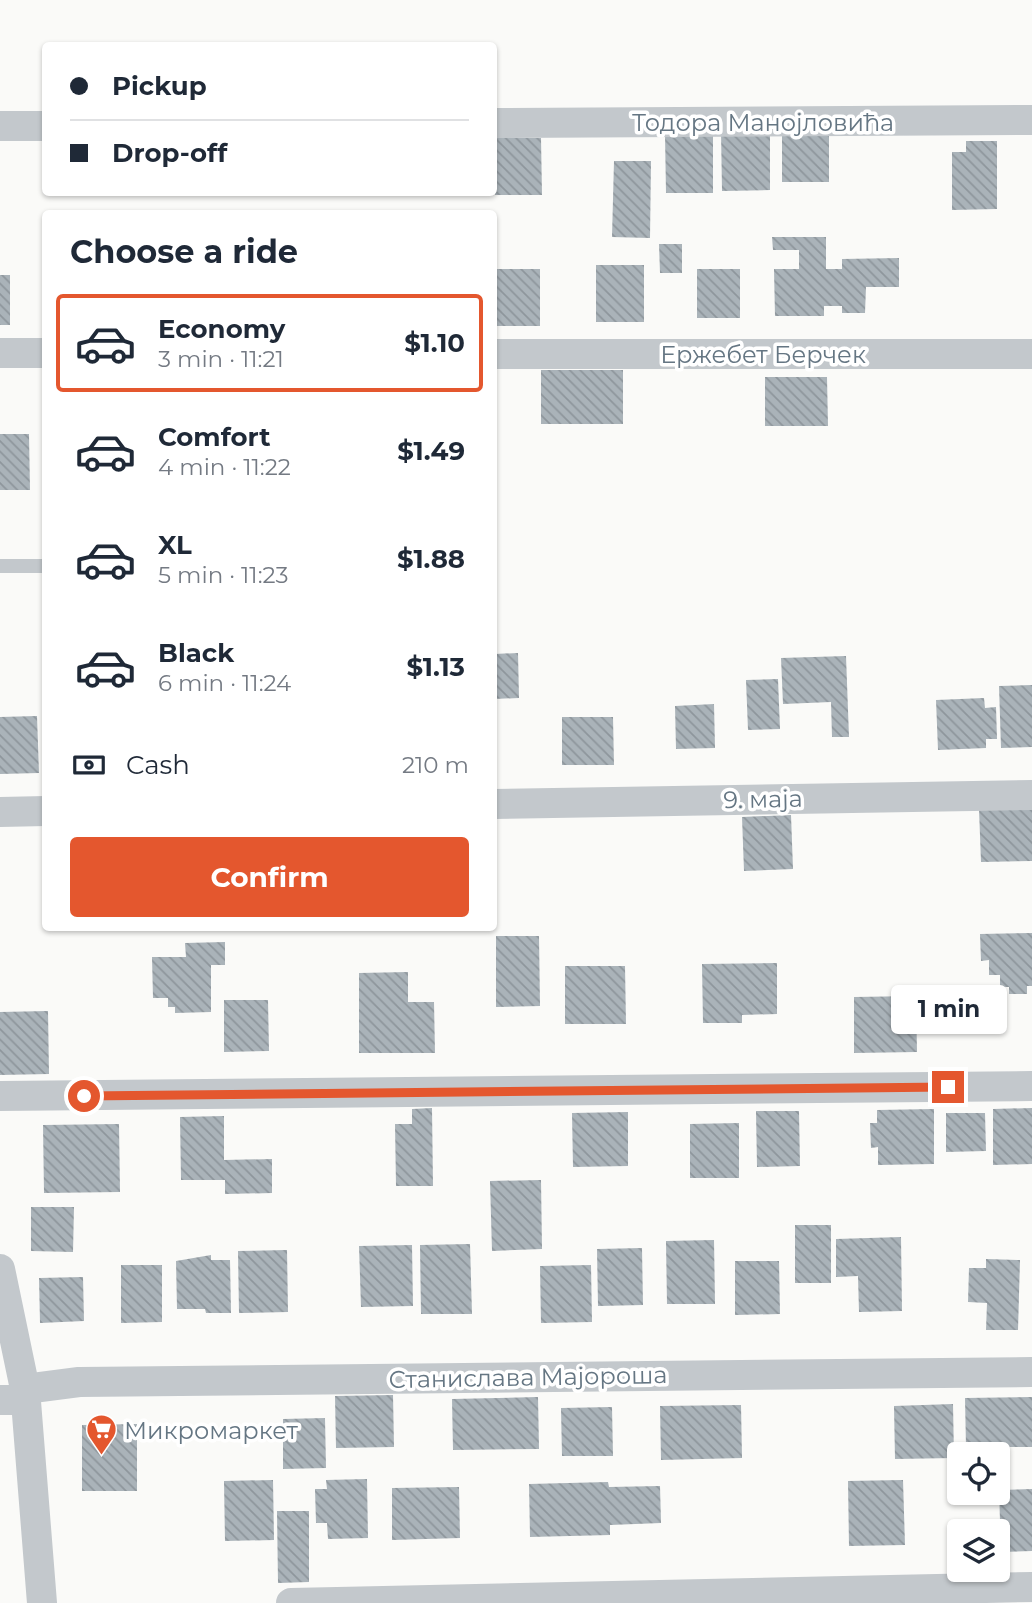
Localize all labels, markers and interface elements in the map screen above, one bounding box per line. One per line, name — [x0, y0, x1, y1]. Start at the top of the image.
text: Pickup — [112, 70, 207, 102]
street label: Тодора Манојловића — [632, 108, 894, 137]
text: Drop-off — [112, 137, 227, 169]
text: Choose a ride — [70, 232, 298, 271]
icon: car — [74, 312, 137, 375]
text: Economy — [158, 313, 285, 345]
text: $1.10 — [404, 327, 465, 359]
street label: Ержебет Берчек — [660, 340, 866, 369]
text: 3 min · 11:21 — [158, 345, 284, 373]
icon: car — [74, 420, 137, 483]
text: Comfort — [158, 421, 270, 453]
text: $1.49 — [397, 435, 465, 467]
text: 4 min · 11:22 — [158, 453, 291, 481]
icon: car — [74, 528, 137, 591]
text: XL — [158, 529, 192, 561]
text: $1.88 — [397, 543, 465, 575]
text: 5 min · 11:23 — [158, 561, 289, 589]
icon: car — [74, 636, 137, 699]
text: Black — [158, 637, 234, 669]
text: $1.13 — [407, 651, 465, 683]
text: 6 min · 11:24 — [158, 669, 291, 697]
icon: cash — [70, 746, 108, 784]
text: Cash — [126, 749, 190, 781]
text: 210 m — [402, 751, 469, 779]
street label: 9. маја — [723, 784, 803, 814]
button: Confirm — [70, 837, 469, 917]
callout: 1 min — [890, 986, 1006, 1034]
text: 1 min — [918, 995, 980, 1023]
route end — [932, 1071, 964, 1103]
route start — [68, 1080, 100, 1112]
street label: Станислава Мајороша — [388, 1360, 668, 1394]
supermarket icon: Микромаркет — [84, 1413, 118, 1457]
place label: Микромаркет — [124, 1416, 299, 1445]
map controls — [947, 1442, 1010, 1582]
button: locate — [947, 1442, 1010, 1505]
button: layers — [947, 1519, 1010, 1582]

